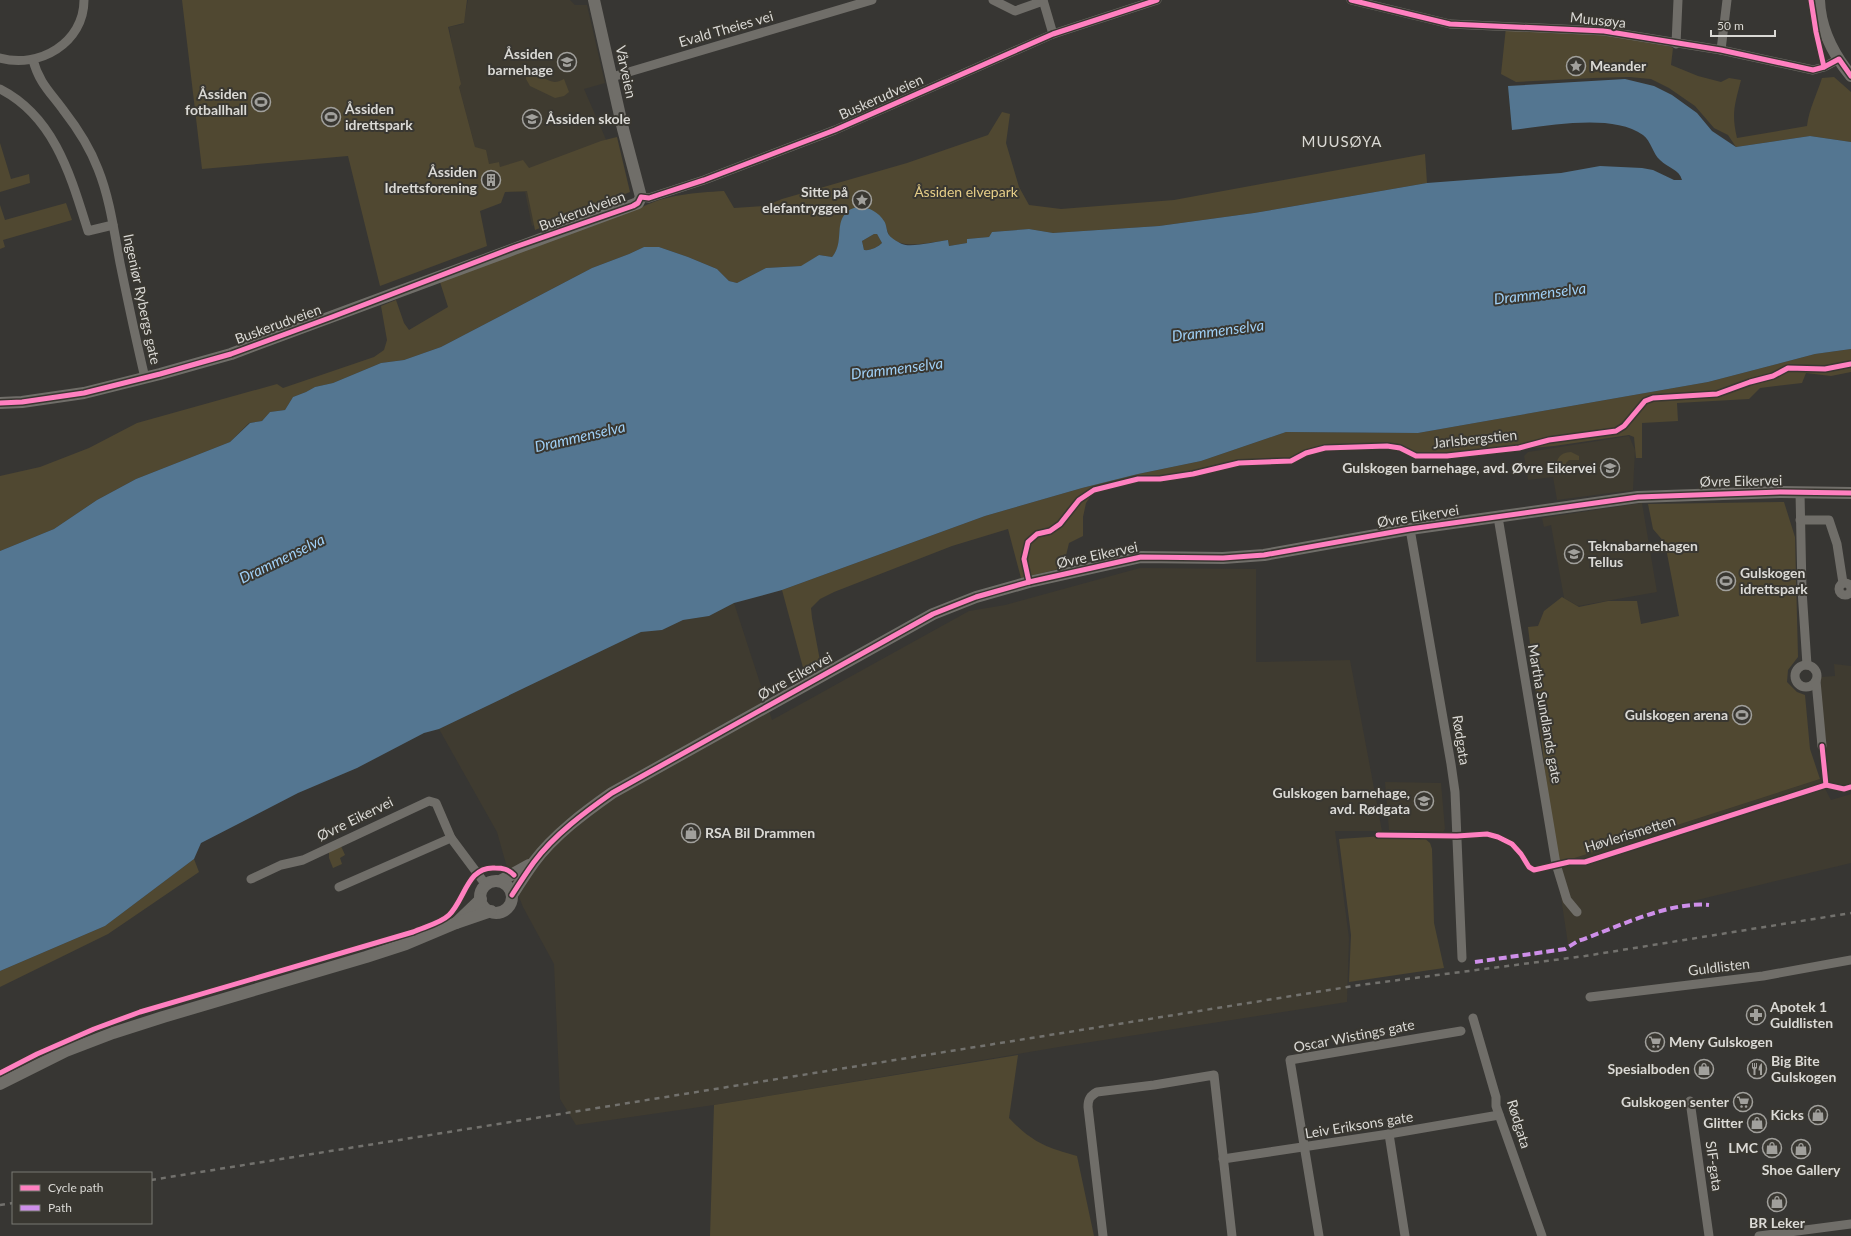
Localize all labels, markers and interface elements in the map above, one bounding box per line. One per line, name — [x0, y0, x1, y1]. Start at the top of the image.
street label: Evald Theies vei — [677, 7, 775, 50]
street label: Muusøya — [1569, 8, 1627, 31]
scale bar — [1711, 12, 1775, 38]
text: 50 m — [1717, 18, 1744, 33]
street label: Vårveien — [613, 44, 640, 100]
place label: Åssiden barnehage — [488, 45, 554, 78]
school or university icon: Åssiden barnehage — [556, 51, 578, 73]
place icon: Meander — [1565, 55, 1587, 77]
place label: Meander — [1590, 57, 1647, 74]
street label: Buskerudveien — [836, 70, 926, 123]
place label: Åssiden fotballhall — [185, 85, 247, 118]
sports icon: Åssiden fotballhall — [250, 91, 272, 113]
place label: Åssiden idrettspark — [344, 100, 413, 133]
sports icon: Åssiden idrettspark — [320, 106, 342, 128]
school or university icon: Åssiden skole — [521, 108, 543, 130]
place label: Åssiden skole — [545, 110, 631, 127]
district label: MUUSØYA — [1301, 132, 1383, 150]
place label: Åssiden Idrettsforening — [385, 163, 478, 196]
building icon: Åssiden Idrettsforening — [480, 169, 502, 191]
place label: Sitte på elefantryggen — [762, 183, 848, 216]
park label: Åssiden elvepark — [914, 183, 1019, 200]
street label: Buskerudveien — [536, 187, 627, 234]
place icon: Sitte på elefantryggen — [851, 189, 873, 211]
street label: Ingeniør Rybergs gate — [120, 232, 165, 366]
water label: Drammenselva — [1493, 278, 1587, 308]
street label: Buskerudveien — [232, 300, 323, 347]
water label: Drammenselva — [1171, 315, 1265, 345]
water label: Drammenselva — [850, 353, 944, 383]
water label: Drammenselva — [533, 417, 627, 455]
street label: Jarlsbergstien — [1432, 426, 1518, 451]
school or university icon: Gulskogen barnehage, avd. Øvre Eikervei — [1599, 457, 1621, 479]
place label: Gulskogen barnehage, avd. Øvre Eikervei — [1342, 459, 1596, 476]
street label: Øvre Eikervei — [1700, 471, 1782, 490]
street label: Øvre Eikervei — [1376, 501, 1460, 530]
water label: Drammenselva — [236, 530, 327, 587]
place label: Teknabarnehagen Tellus — [1588, 537, 1698, 570]
street label: Øvre Eikervei — [1055, 538, 1139, 571]
school or university icon: Teknabarnehagen Tellus — [1563, 543, 1585, 565]
place label: Gulskogen idrettspark — [1740, 564, 1808, 597]
sports icon: Gulskogen idrettspark — [1715, 570, 1737, 592]
street label: Martha Sundlands gate — [1525, 643, 1566, 785]
street label: Øvre Eikervei — [755, 648, 835, 703]
sports icon: Gulskogen arena — [1731, 704, 1753, 726]
place label: Gulskogen arena — [1625, 706, 1728, 723]
street label: Rødgata — [1449, 714, 1474, 766]
place label: Gulskogen barnehage, avd. Rødgata — [1273, 784, 1410, 817]
school or university icon: Gulskogen barnehage, avd. Rødgata — [1413, 790, 1435, 812]
street label: Øvre Eikervei — [314, 793, 396, 844]
street label: Høvlerismetten — [1582, 812, 1677, 855]
shop icon: RSA Bil Drammen — [680, 822, 702, 844]
place label: RSA Bil Drammen — [705, 824, 815, 841]
street label: Guldlisten — [1687, 954, 1751, 979]
place label: Apotek 1 Guldlisten — [1769, 998, 1833, 1031]
pharmacy icon: Apotek 1 Guldlisten — [1745, 1004, 1767, 1026]
street label: Oscar Wistings gate — [1292, 1015, 1416, 1056]
supermarket icon: Meny Gulskogen — [1644, 1031, 1666, 1053]
place label: Meny Gulskogen — [1669, 1033, 1773, 1050]
place label: Big Bite Gulskogen — [1771, 1052, 1836, 1085]
shop icon: Spesialboden — [1693, 1058, 1715, 1080]
restaurant icon: Big Bite Gulskogen — [1746, 1058, 1768, 1080]
place label: Spesialboden — [1607, 1060, 1690, 1077]
supermarket icon: Gulskogen senter — [1732, 1091, 1754, 1113]
place label: Gulskogen senter — [1621, 1093, 1730, 1110]
street label: Rødgata — [1504, 1097, 1535, 1150]
shop icon: Kicks — [1807, 1104, 1829, 1126]
place label: Kicks — [1770, 1106, 1804, 1123]
street label: Leiv Eriksons gate — [1304, 1108, 1414, 1141]
shop icon: Glitter — [1746, 1112, 1768, 1134]
place label: Glitter — [1703, 1114, 1744, 1131]
shop icon: LMC — [1761, 1137, 1783, 1159]
shop icon: Shoe Gallery — [1790, 1138, 1812, 1160]
place label: LMC — [1728, 1139, 1759, 1156]
street label: SIF-gata — [1703, 1140, 1726, 1192]
place label: Shoe Gallery — [1762, 1161, 1841, 1178]
legend — [12, 1172, 152, 1224]
text: Cycle path — [48, 1180, 103, 1195]
shop icon: BR Leker — [1766, 1191, 1788, 1213]
text: Path — [48, 1200, 72, 1215]
place label: BR Leker — [1749, 1214, 1806, 1231]

